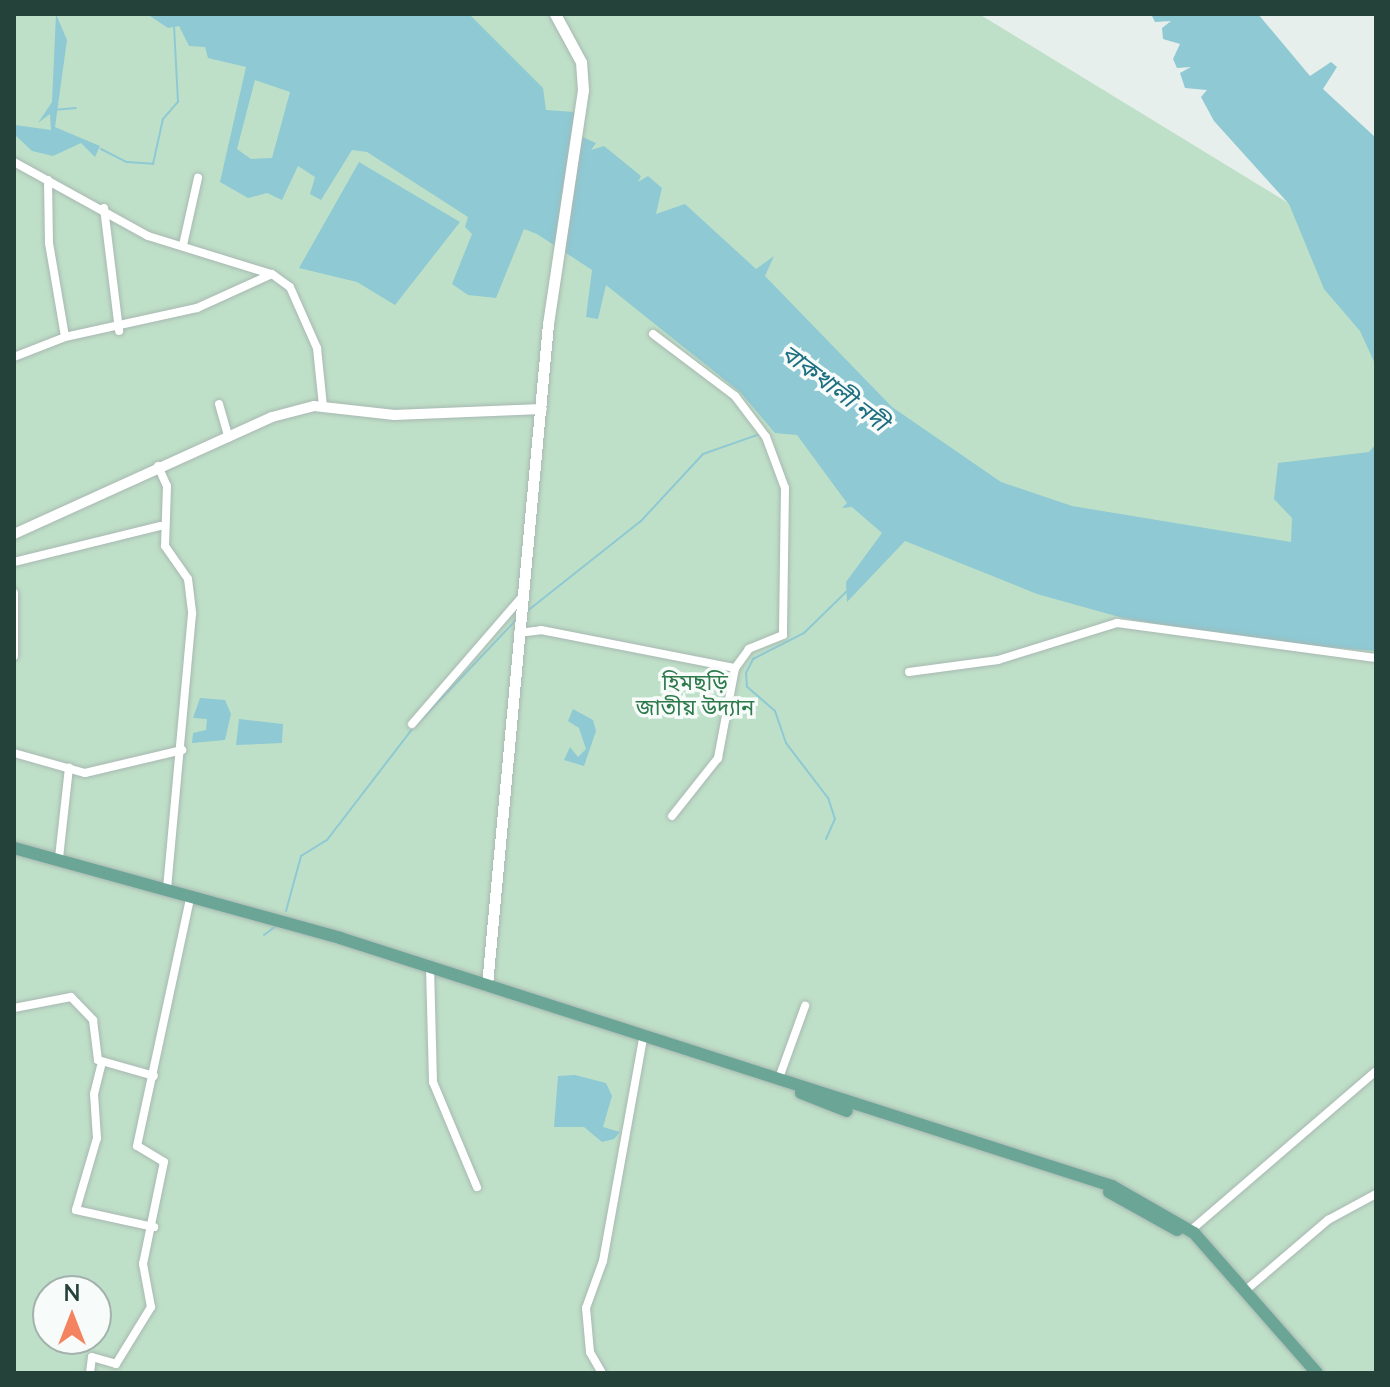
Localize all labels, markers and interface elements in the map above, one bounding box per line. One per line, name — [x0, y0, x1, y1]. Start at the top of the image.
water label: বাকখালী নদী — [776, 338, 894, 436]
park label: হিমছড়ি জাতীয় উদ্যান — [636, 668, 754, 720]
north arrow — [32, 1275, 112, 1355]
text: N — [64, 1279, 80, 1306]

